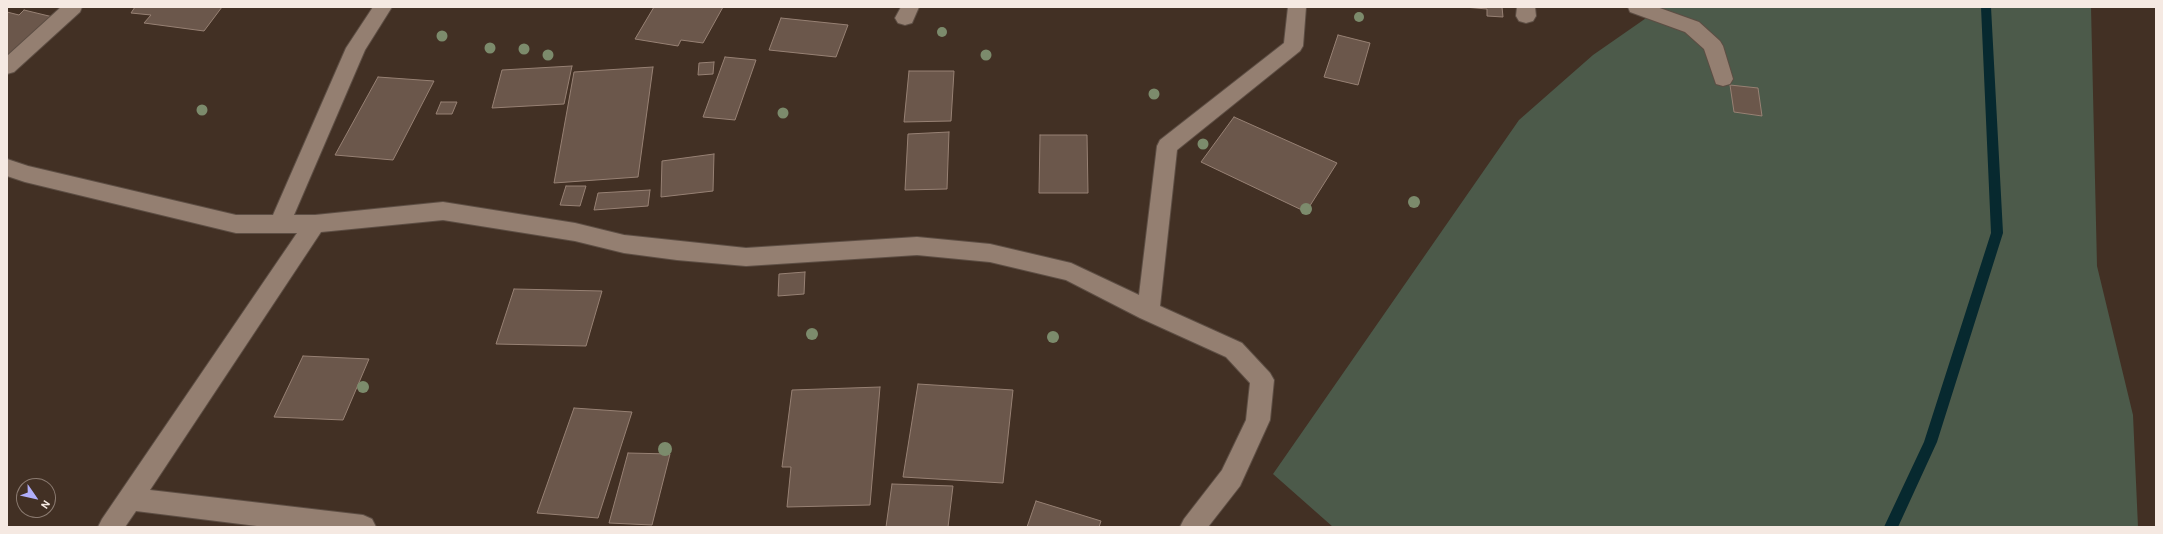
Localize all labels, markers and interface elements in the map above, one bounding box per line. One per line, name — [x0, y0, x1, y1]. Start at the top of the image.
north arrow — [16, 478, 56, 518]
text: N — [38, 498, 53, 511]

